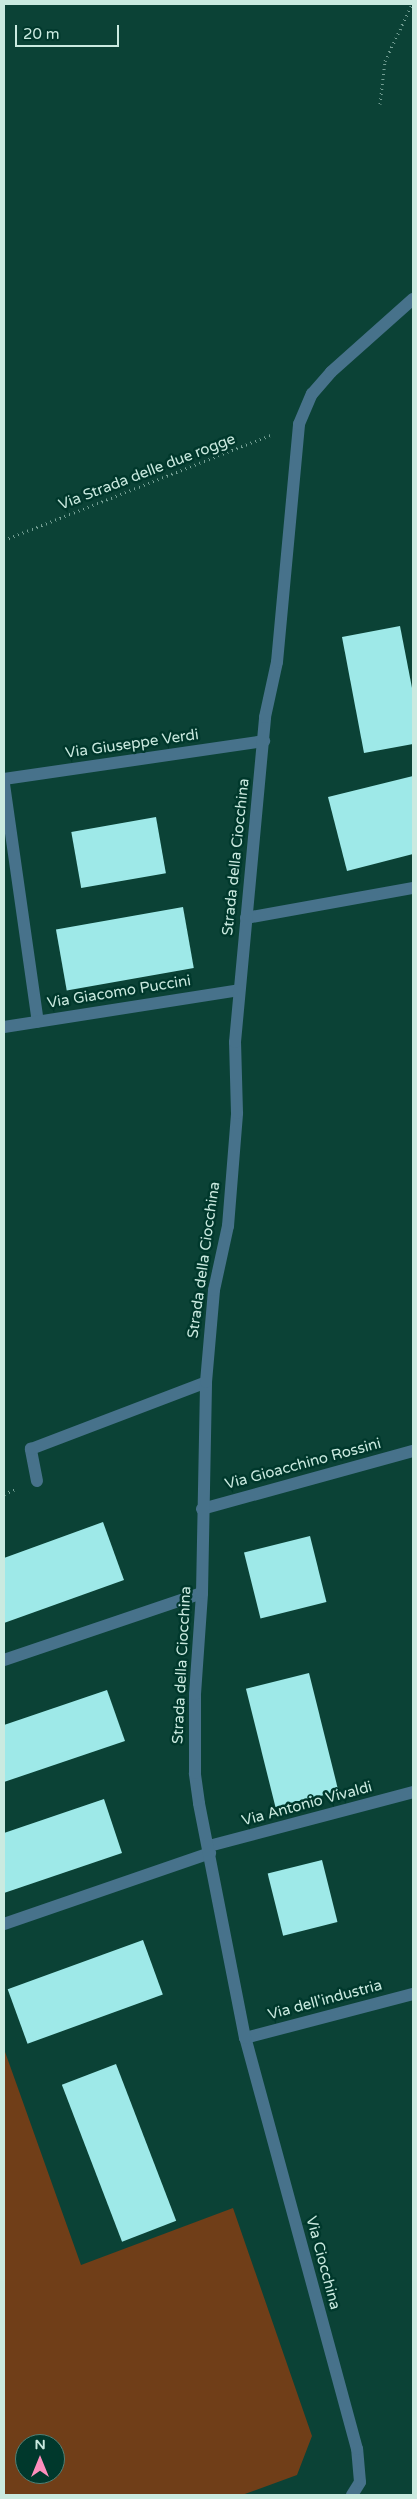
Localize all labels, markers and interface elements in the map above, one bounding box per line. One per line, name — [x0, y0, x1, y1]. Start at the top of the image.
scale bar — [18, 15, 121, 47]
text: 20 m — [23, 25, 60, 43]
street label: Via Strada delle due rogge — [56, 430, 238, 514]
street label: Via Giuseppe Verdi — [64, 726, 200, 762]
street label: Strada della Ciocchina — [219, 777, 253, 937]
street label: Via Giacomo Puccini — [46, 972, 192, 1012]
street label: Strada della Ciocchina — [184, 1181, 224, 1339]
street label: Via Gioacchino Rossini — [223, 1435, 383, 1493]
street label: Strada della Ciocchina — [169, 1586, 195, 1744]
street label: Via Antonio Vivaldi — [240, 1778, 374, 1830]
street label: Via dell'industria — [266, 1976, 384, 2024]
street label: Via Ciocchina — [302, 2214, 344, 2312]
north arrow — [15, 2434, 65, 2484]
text: N — [34, 2436, 46, 2453]

